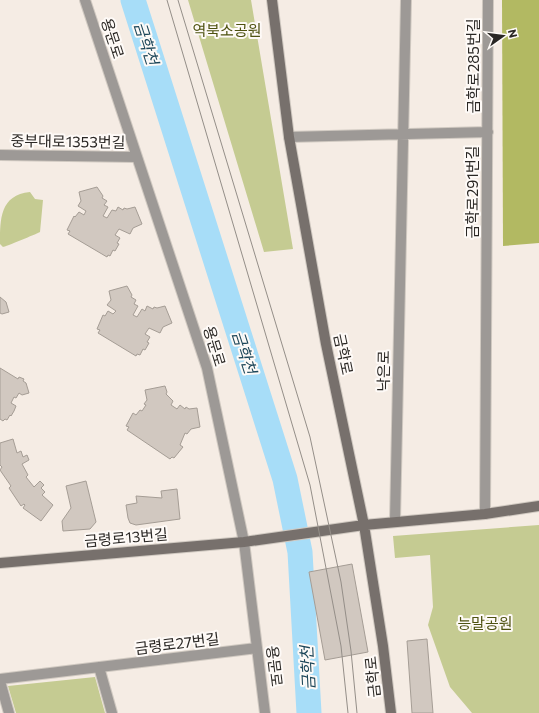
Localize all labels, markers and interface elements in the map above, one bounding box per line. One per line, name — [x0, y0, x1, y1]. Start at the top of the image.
street label: 용문로 — [98, 16, 128, 60]
north arrow — [483, 16, 523, 56]
water label: 금학천 — [131, 19, 164, 69]
street label: 금학로285번길 — [464, 19, 482, 114]
park label: 역북소공원 — [192, 21, 262, 39]
text: N — [506, 28, 520, 39]
street label: 중부대로1353번길 — [10, 131, 126, 151]
street label: 금학로291번길 — [463, 146, 481, 238]
street label: 용문로 — [200, 324, 230, 368]
water label: 금학천 — [229, 328, 262, 378]
street label: 금학로 — [331, 332, 357, 376]
street label: 낙은로 — [374, 350, 392, 392]
street label: 금령로13번길 — [83, 524, 169, 550]
park label: 능말공원 — [457, 614, 513, 632]
street label: 금령로27번길 — [134, 629, 220, 657]
water label: 금학천 — [296, 643, 318, 691]
street label: 용문로 — [264, 644, 286, 688]
street label: 금학로 — [361, 655, 383, 699]

